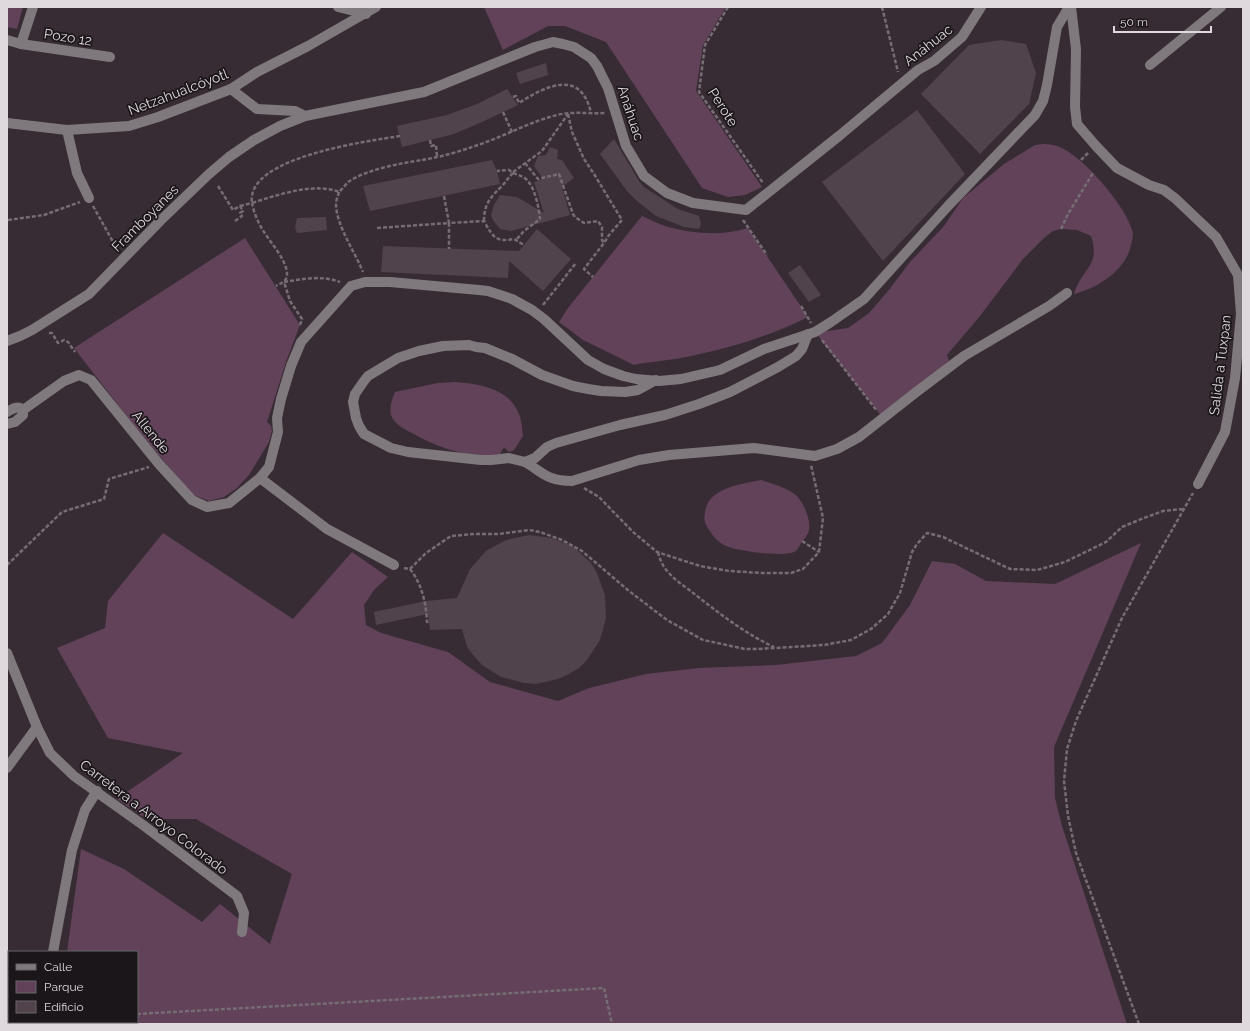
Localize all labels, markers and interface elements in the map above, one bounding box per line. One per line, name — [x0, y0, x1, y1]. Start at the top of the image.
scale bar — [1114, 8, 1211, 34]
text: 50 m — [1120, 15, 1148, 29]
street label: Anáhuac — [901, 21, 956, 69]
street label: Pozo 12 — [43, 25, 93, 49]
street label: Netzahualcóyotl — [126, 66, 230, 118]
street label: Anáhuac — [615, 83, 648, 143]
street label: Perote — [705, 85, 741, 129]
street label: Framboyanes — [108, 181, 182, 255]
street label: Salida a Tuxpan — [1206, 314, 1234, 416]
street label: Allende — [129, 407, 173, 457]
street label: Carretera a Arroyo Colorado — [77, 756, 231, 878]
legend — [8, 951, 138, 1023]
text: Calle — [44, 960, 72, 974]
text: Parque — [44, 980, 84, 994]
text: Edificio — [44, 1000, 84, 1014]

